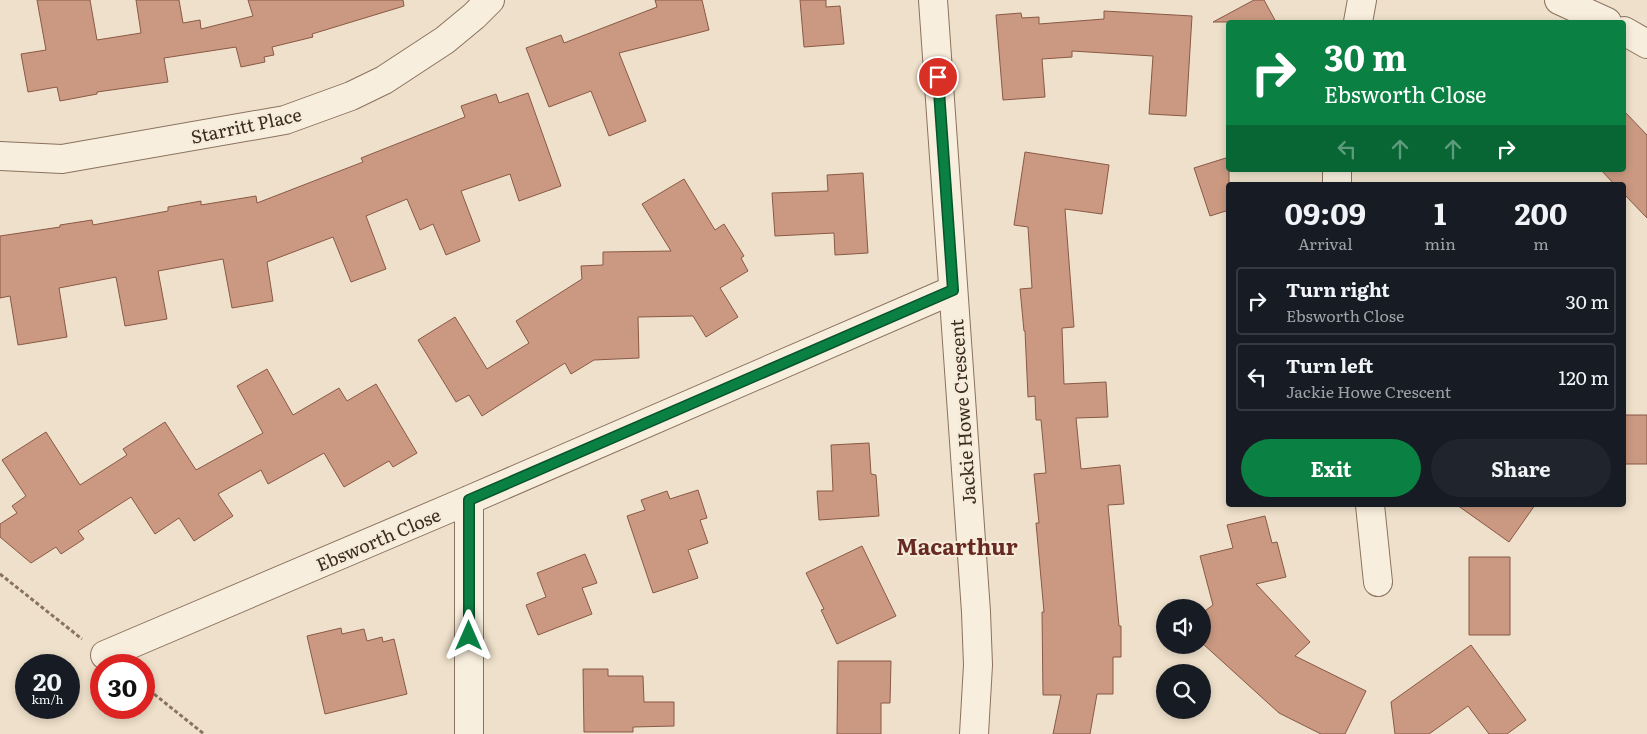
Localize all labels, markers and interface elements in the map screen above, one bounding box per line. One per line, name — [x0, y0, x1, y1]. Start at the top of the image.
text: 30 m — [1324, 30, 1407, 82]
icon: right — [1241, 40, 1306, 105]
pin — [917, 56, 959, 98]
icon: arrive — [924, 63, 952, 91]
text: Ebsworth Close — [1324, 77, 1487, 110]
street label: Starritt Place — [188, 100, 304, 150]
icon: left — [1333, 135, 1361, 163]
icon: ahead — [1386, 135, 1414, 163]
icon: ahead — [1439, 135, 1467, 163]
icon: right — [1492, 135, 1520, 163]
text: 09:09 — [1285, 190, 1366, 234]
text: 1 — [1434, 190, 1446, 234]
text: 200 — [1514, 190, 1567, 234]
text: Arrival — [1298, 231, 1353, 255]
text: min — [1424, 231, 1456, 255]
text: m — [1533, 231, 1549, 255]
text: Turn right — [1286, 275, 1390, 303]
icon: right — [1243, 287, 1271, 315]
text: 30 m — [1565, 287, 1609, 315]
text: Ebsworth Close — [1286, 303, 1404, 327]
street label: Jackie Howe Crescent — [942, 318, 982, 506]
text: Turn left — [1286, 351, 1373, 379]
icon: left — [1243, 363, 1271, 391]
text: 120 m — [1558, 363, 1609, 391]
text: Jackie Howe Crescent — [1286, 379, 1451, 403]
button: Exit — [1241, 439, 1421, 497]
button: Share — [1431, 439, 1611, 497]
street label: Ebsworth Close — [312, 501, 444, 577]
district label: Macarthur — [896, 529, 1018, 562]
map controls — [1156, 599, 1211, 719]
button: sound — [1156, 599, 1211, 654]
position arrow — [442, 609, 494, 661]
speed limit sign: 30 — [90, 654, 155, 719]
text: 20 — [33, 662, 62, 699]
button: search — [1156, 664, 1211, 719]
text: km/h — [32, 690, 63, 708]

